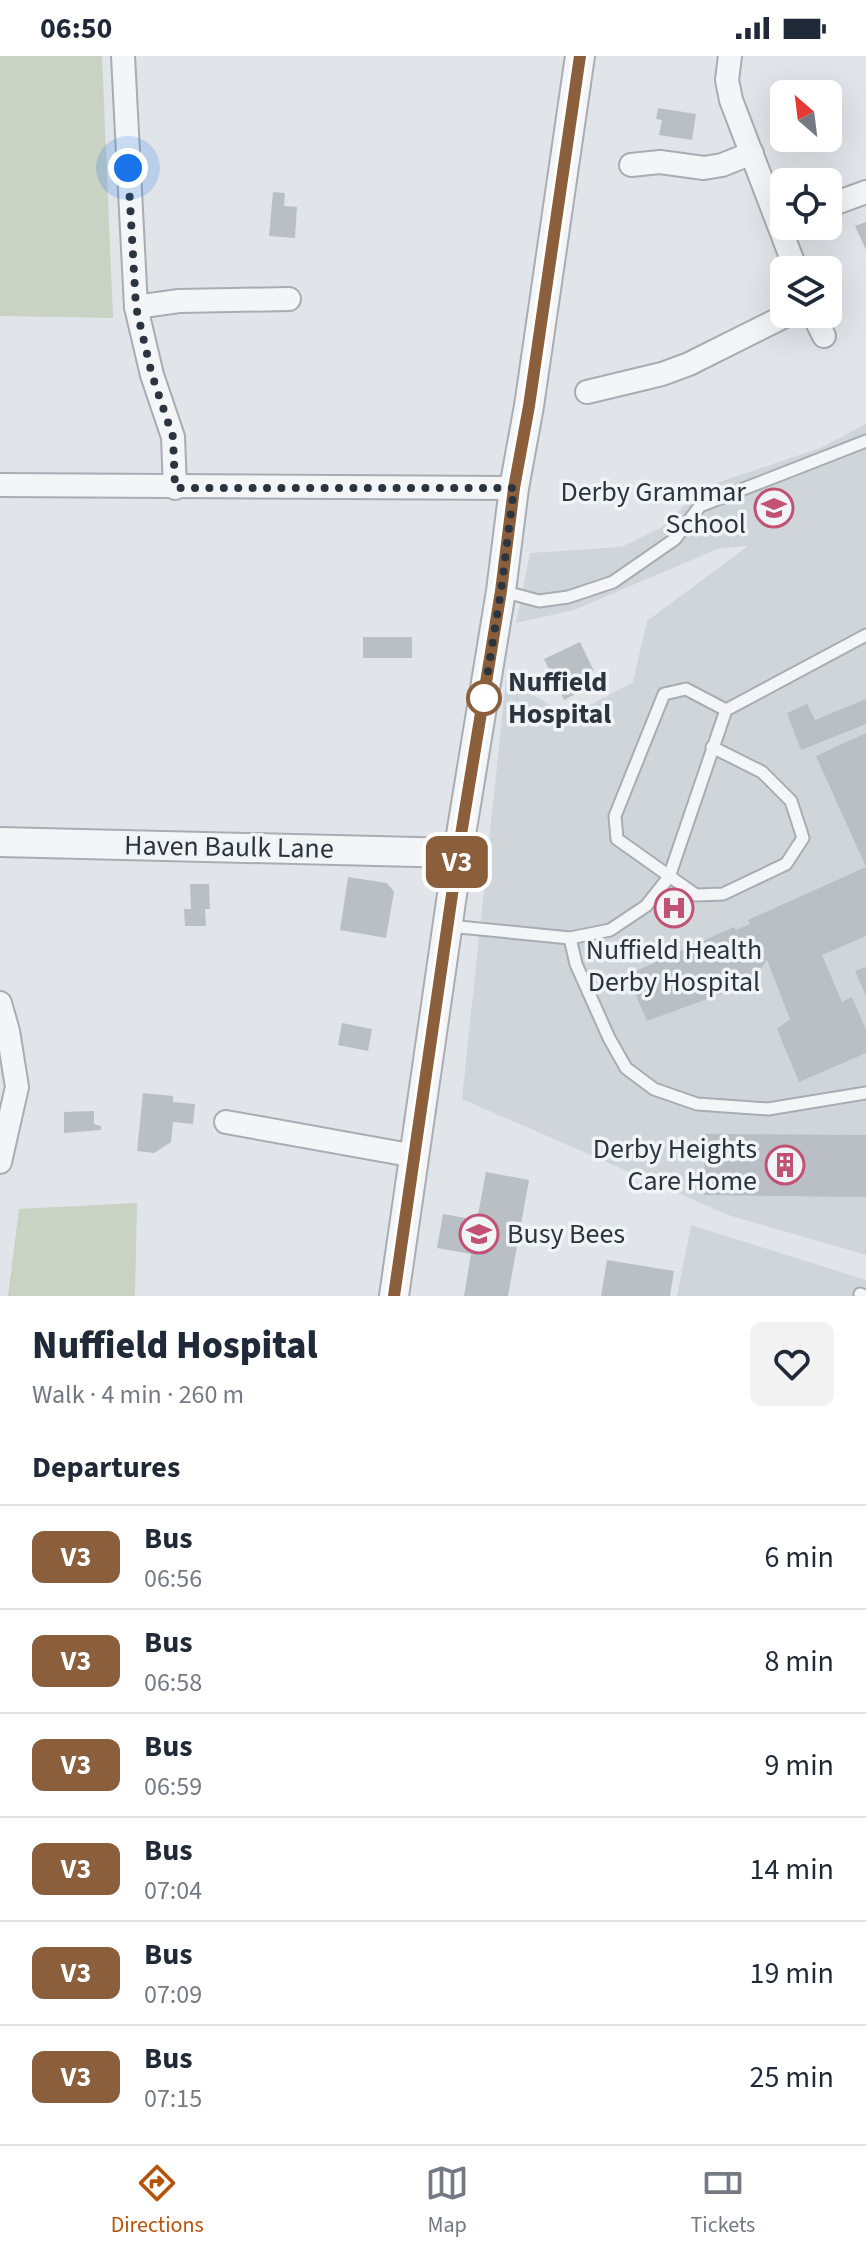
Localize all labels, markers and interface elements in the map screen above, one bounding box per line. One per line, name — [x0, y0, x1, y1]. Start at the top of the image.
text: 06:50 — [40, 7, 112, 50]
north arrow — [770, 80, 842, 152]
map controls — [770, 80, 842, 328]
your location — [108, 148, 148, 188]
button: locate — [770, 168, 842, 240]
button: layers — [770, 256, 842, 328]
place label: Derby Grammar School — [560, 472, 746, 544]
school or university icon: Derby Grammar School — [753, 487, 795, 529]
place label: Nuffield Hospital — [508, 662, 611, 734]
marker: Nuffield Hospital — [467, 681, 501, 715]
street label: Haven Baulk Lane — [124, 825, 334, 869]
line badge: V3 — [421, 836, 493, 888]
text: V3 — [442, 842, 472, 882]
hospital icon: Nuffield Health Derby Hospital — [653, 887, 695, 929]
place label: Nuffield Health Derby Hospital — [586, 930, 762, 1002]
place label: Derby Heights Care Home — [593, 1129, 757, 1201]
building icon: Derby Heights Care Home — [764, 1144, 806, 1186]
school or university icon: Busy Bees — [458, 1213, 500, 1255]
place label: Busy Bees — [507, 1214, 625, 1254]
text: Nuffield Hospital — [32, 1319, 318, 1373]
button: heart — [750, 1322, 834, 1406]
text: Walk · 4 min · 260 m — [32, 1376, 244, 1413]
text: Departures — [32, 1446, 180, 1489]
text: Bus — [144, 1517, 192, 1560]
text: 6 min — [764, 1536, 834, 1579]
text: V3 — [61, 1537, 91, 1577]
text: 06:56 — [144, 1560, 202, 1597]
text: Bus — [144, 1621, 192, 1664]
text: 8 min — [764, 1640, 834, 1683]
text: V3 — [61, 1641, 91, 1681]
text: 06:58 — [144, 1664, 202, 1701]
text: Bus — [144, 1725, 192, 1768]
text: 9 min — [764, 1744, 834, 1787]
text: V3 — [61, 1745, 91, 1785]
text: 06:59 — [144, 1768, 202, 1805]
text: Bus — [144, 1829, 192, 1872]
text: 14 min — [750, 1848, 834, 1891]
text: V3 — [61, 1849, 91, 1889]
text: 07:04 — [144, 1872, 202, 1909]
text: Bus — [144, 1933, 192, 1976]
text: 19 min — [750, 1952, 834, 1995]
text: V3 — [61, 1953, 91, 1993]
text: 07:09 — [144, 1976, 202, 2013]
text: Bus — [144, 2037, 192, 2080]
text: 25 min — [750, 2056, 834, 2099]
text: V3 — [61, 2057, 91, 2097]
text: 07:15 — [144, 2080, 202, 2117]
tab: Directions — [111, 2161, 204, 2241]
tab: Map — [425, 2161, 469, 2241]
tab: Tickets — [690, 2161, 755, 2241]

